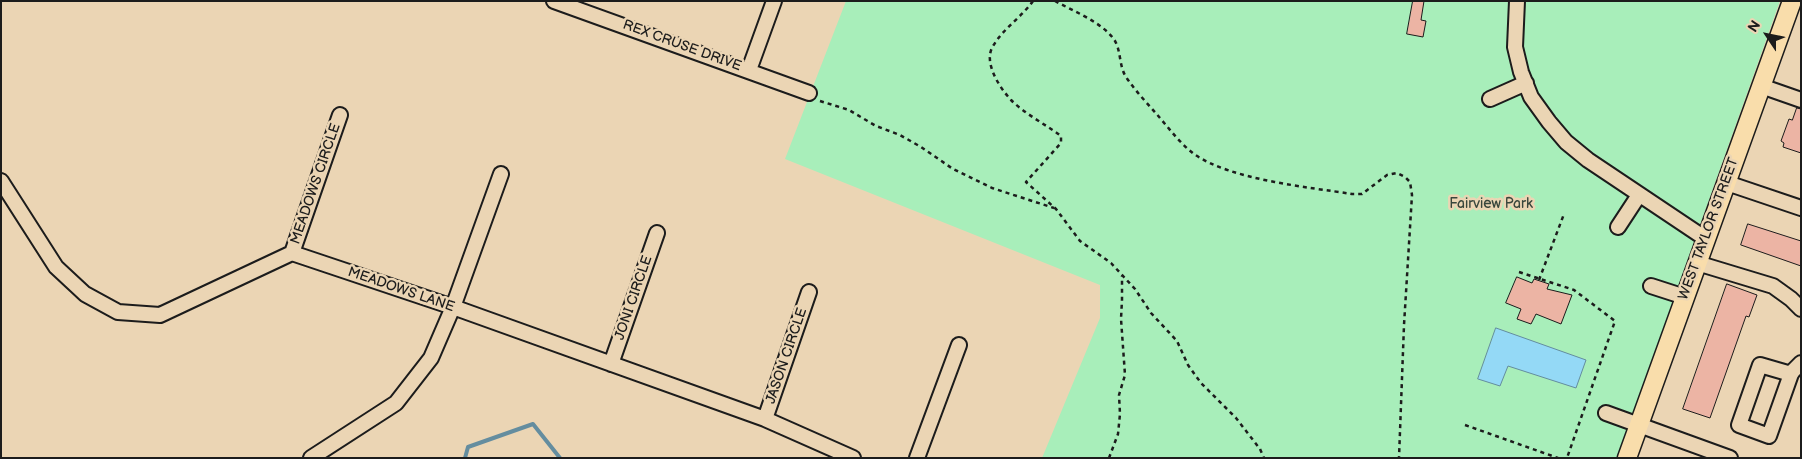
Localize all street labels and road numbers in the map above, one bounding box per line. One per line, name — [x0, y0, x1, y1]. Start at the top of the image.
street label: REX CRUSE DRIVE — [620, 17, 744, 75]
street label: MEADOWS CIRCLE — [287, 121, 345, 247]
street label: WEST TAYLOR STREET — [1675, 156, 1743, 302]
street label: JONI CIRCLE — [612, 254, 656, 342]
street label: MEADOWS LANE — [346, 264, 456, 316]
street label: JASON CIRCLE — [763, 306, 811, 406]

